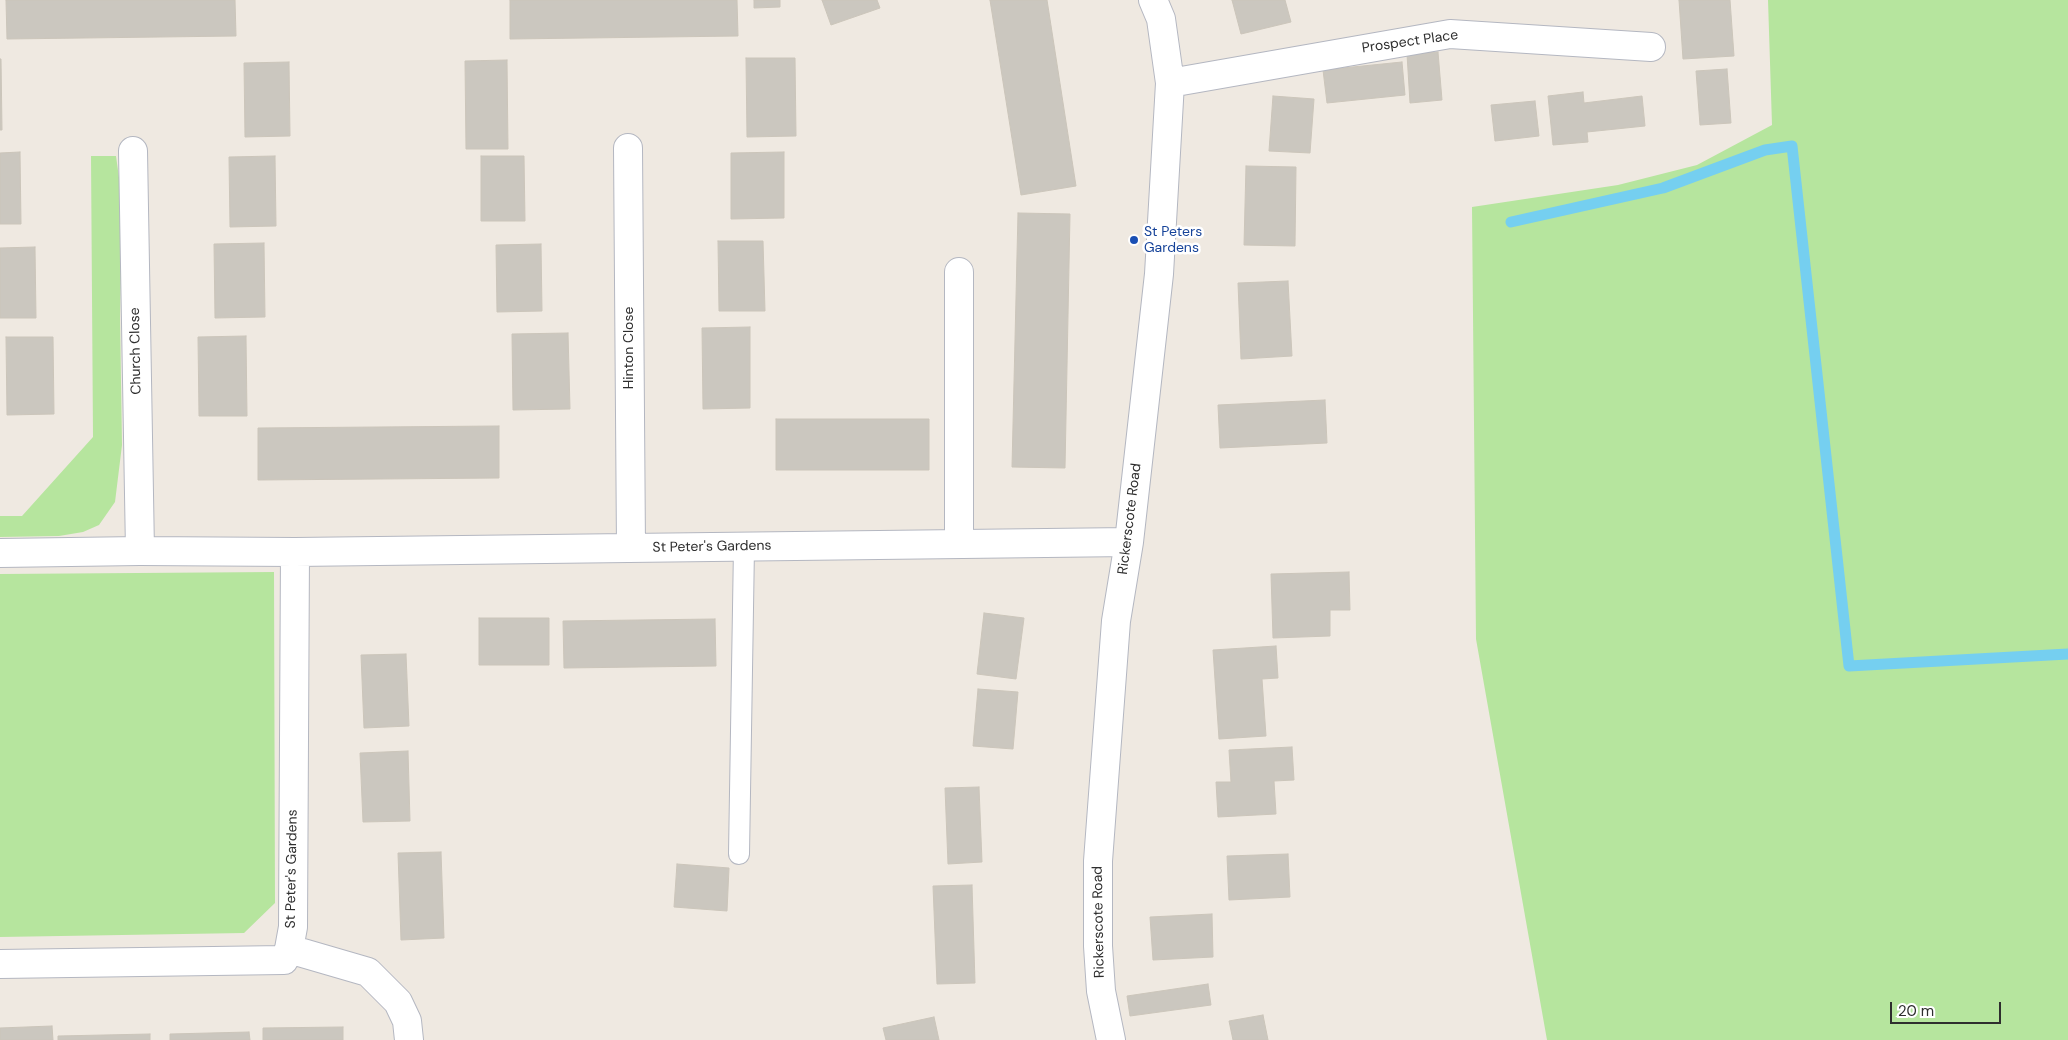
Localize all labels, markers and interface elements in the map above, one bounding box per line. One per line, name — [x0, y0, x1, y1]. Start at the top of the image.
street label: Prospect Place — [1361, 27, 1459, 57]
place label: St Peters Gardens — [1144, 224, 1202, 256]
marker: St Peters Gardens — [1128, 234, 1140, 246]
street label: Church Close — [127, 307, 145, 395]
street label: Hinton Close — [621, 307, 637, 389]
street label: Rickerscote Road — [1115, 462, 1145, 576]
street label: St Peter's Gardens — [652, 538, 772, 556]
street label: St Peter's Gardens — [283, 809, 301, 929]
street label: Rickerscote Road — [1090, 866, 1108, 978]
scale bar — [1893, 992, 2004, 1024]
text: 20 m — [1898, 1001, 1934, 1021]

